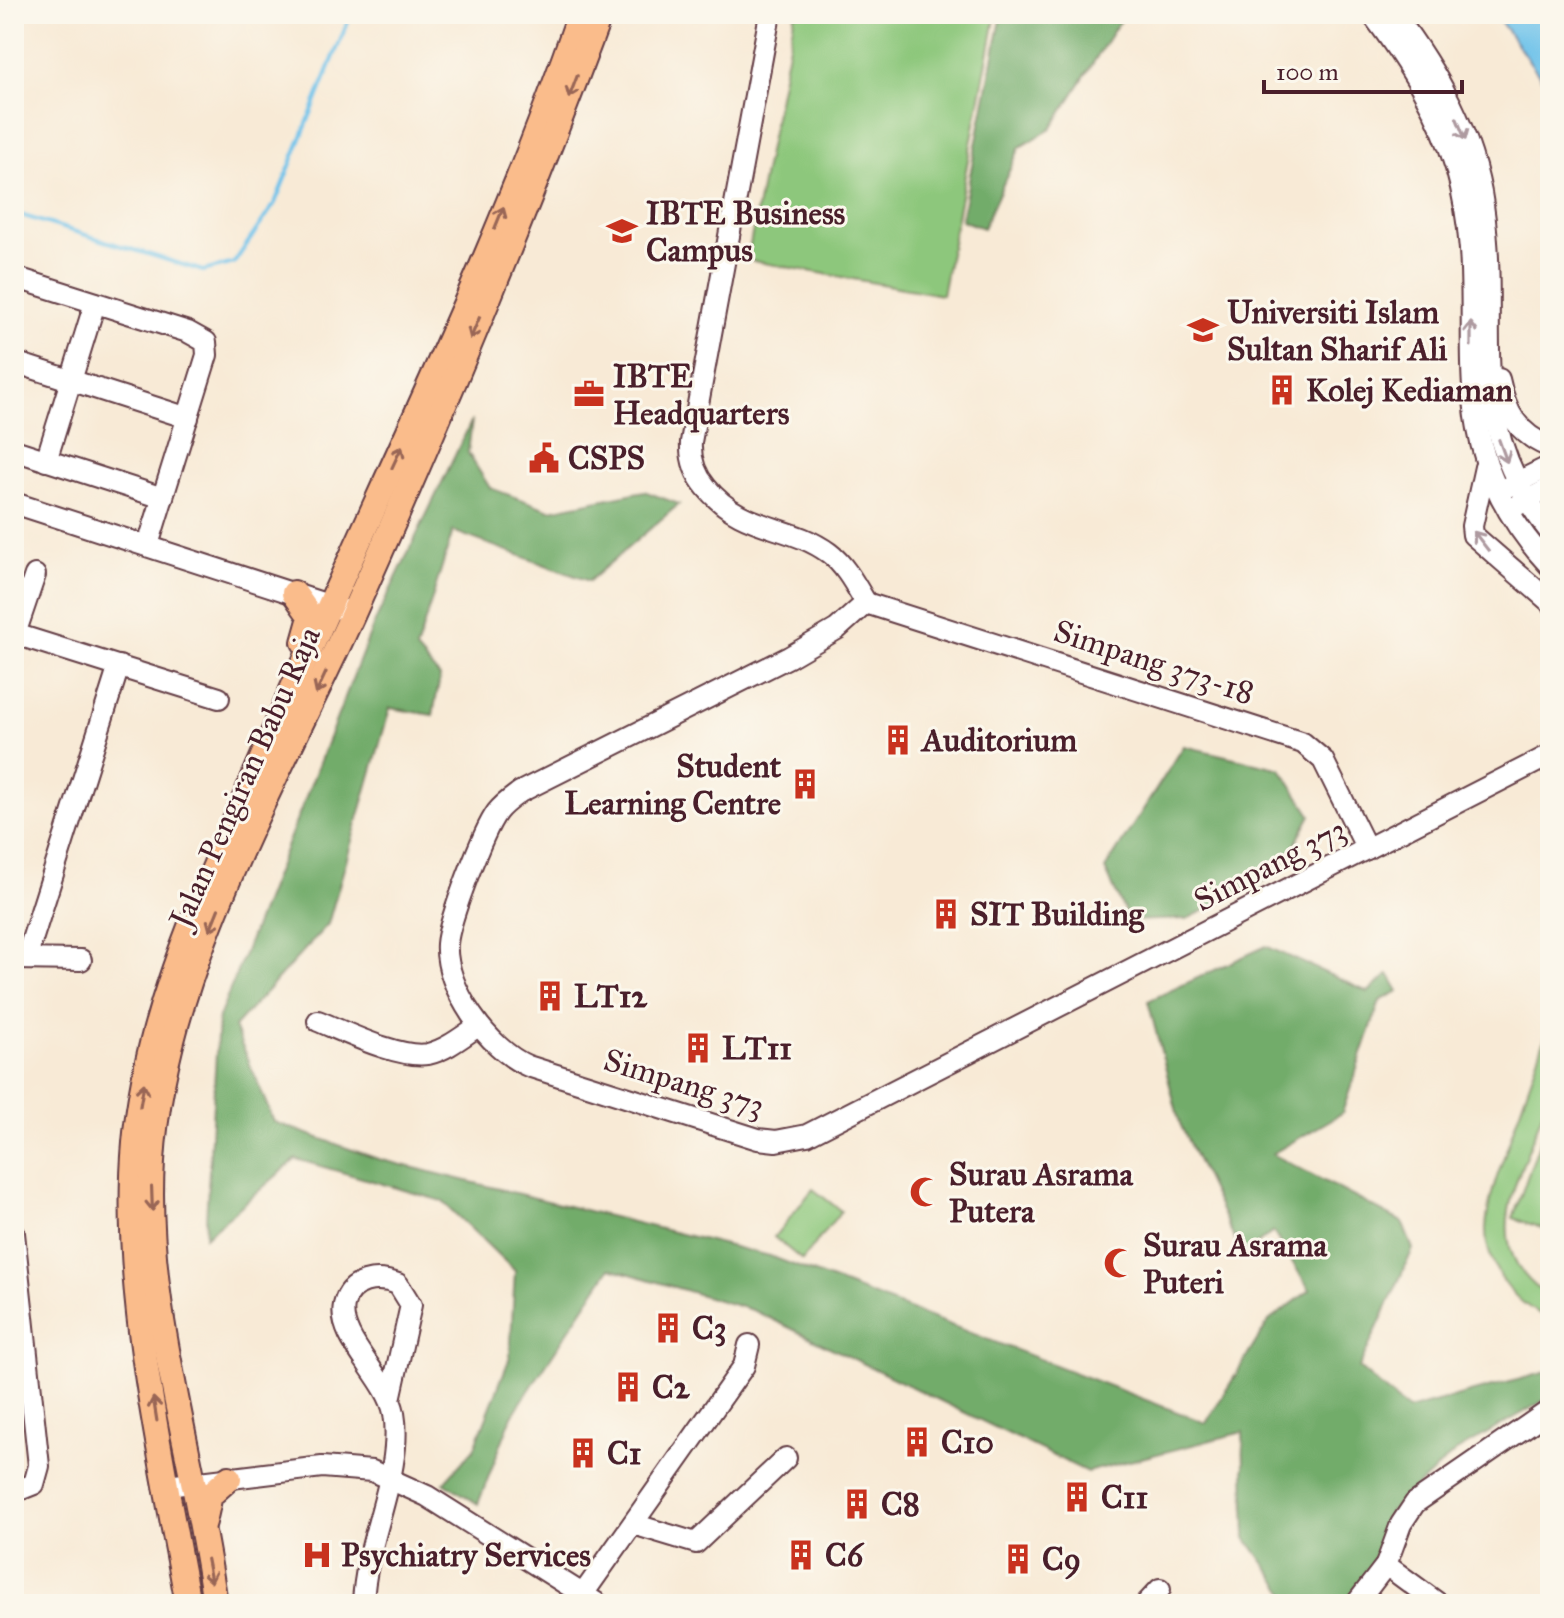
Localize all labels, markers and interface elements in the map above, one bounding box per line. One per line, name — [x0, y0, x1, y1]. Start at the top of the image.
scale bar — [1264, 44, 1462, 94]
text: 100 m — [1276, 57, 1339, 87]
one-way arrow — [565, 74, 579, 99]
one-way arrow — [1455, 116, 1469, 141]
place label: IBTE Business Campus — [646, 194, 846, 270]
one-way arrow — [493, 206, 508, 231]
school or university icon: IBTE Business Campus — [605, 214, 639, 248]
place label: Universiti Islam Sultan Sharif Ali — [1227, 293, 1447, 369]
school or university icon: Universiti Islam Sultan Sharif Ali — [1186, 313, 1220, 347]
one-way arrow — [467, 315, 482, 340]
one-way arrow — [1463, 321, 1479, 348]
place label: IBTE Headquarters — [613, 357, 790, 433]
place label: Kolej Kediaman — [1306, 371, 1514, 410]
building icon: Kolej Kediaman — [1265, 373, 1299, 407]
office icon: IBTE Headquarters — [572, 377, 606, 411]
one-way arrow — [1497, 438, 1511, 463]
place label: CSPS — [568, 439, 645, 478]
public building icon: CSPS — [527, 441, 561, 475]
one-way arrow — [390, 445, 405, 469]
one-way arrow — [1473, 531, 1490, 552]
street label: Simpang 373-18 — [1049, 611, 1259, 713]
street label: Jalan Pengiran Babu Raja — [160, 620, 329, 936]
one-way arrow — [312, 671, 327, 695]
place label: Auditorium — [920, 721, 1077, 760]
building icon: Auditorium — [881, 723, 915, 757]
place label: Student Learning Centre — [565, 747, 782, 823]
building icon: Student Learning Centre — [788, 767, 822, 801]
street label: Simpang 373 — [1187, 810, 1353, 920]
place label: SIT Building — [970, 895, 1145, 934]
building icon: SIT Building — [929, 897, 963, 931]
one-way arrow — [205, 907, 220, 932]
place label: LT12 — [574, 977, 648, 1016]
building icon: LT12 — [533, 979, 567, 1013]
place label: LT11 — [722, 1029, 792, 1068]
building icon: LT11 — [681, 1031, 715, 1065]
street label: Simpang 373 — [599, 1040, 769, 1126]
one-way arrow — [136, 1083, 151, 1108]
place label: Surau Asrama Putera — [949, 1155, 1135, 1231]
mosque icon: Surau Asrama Putera — [908, 1175, 942, 1209]
one-way arrow — [144, 1185, 159, 1212]
place label: Surau Asrama Puteri — [1143, 1226, 1329, 1302]
mosque icon: Surau Asrama Puteri — [1102, 1246, 1136, 1280]
place label: C3 — [692, 1309, 727, 1348]
building icon: C3 — [651, 1311, 685, 1345]
place label: C2 — [652, 1368, 691, 1407]
building icon: C2 — [611, 1370, 645, 1404]
one-way arrow — [147, 1397, 162, 1422]
place label: C10 — [941, 1423, 994, 1462]
building icon: C10 — [900, 1425, 934, 1459]
place label: C1 — [607, 1434, 642, 1473]
building icon: C1 — [566, 1436, 600, 1470]
place label: C11 — [1101, 1478, 1148, 1517]
building icon: C11 — [1060, 1480, 1094, 1514]
place label: C8 — [881, 1485, 920, 1524]
building icon: C8 — [840, 1487, 874, 1521]
place label: Psychiatry Services — [341, 1536, 591, 1575]
place label: C6 — [825, 1536, 865, 1575]
hospital icon: Psychiatry Services — [300, 1538, 334, 1572]
building icon: C6 — [784, 1538, 818, 1572]
place label: C9 — [1042, 1540, 1081, 1580]
building icon: C9 — [1001, 1542, 1035, 1576]
one-way arrow — [202, 1557, 217, 1583]

